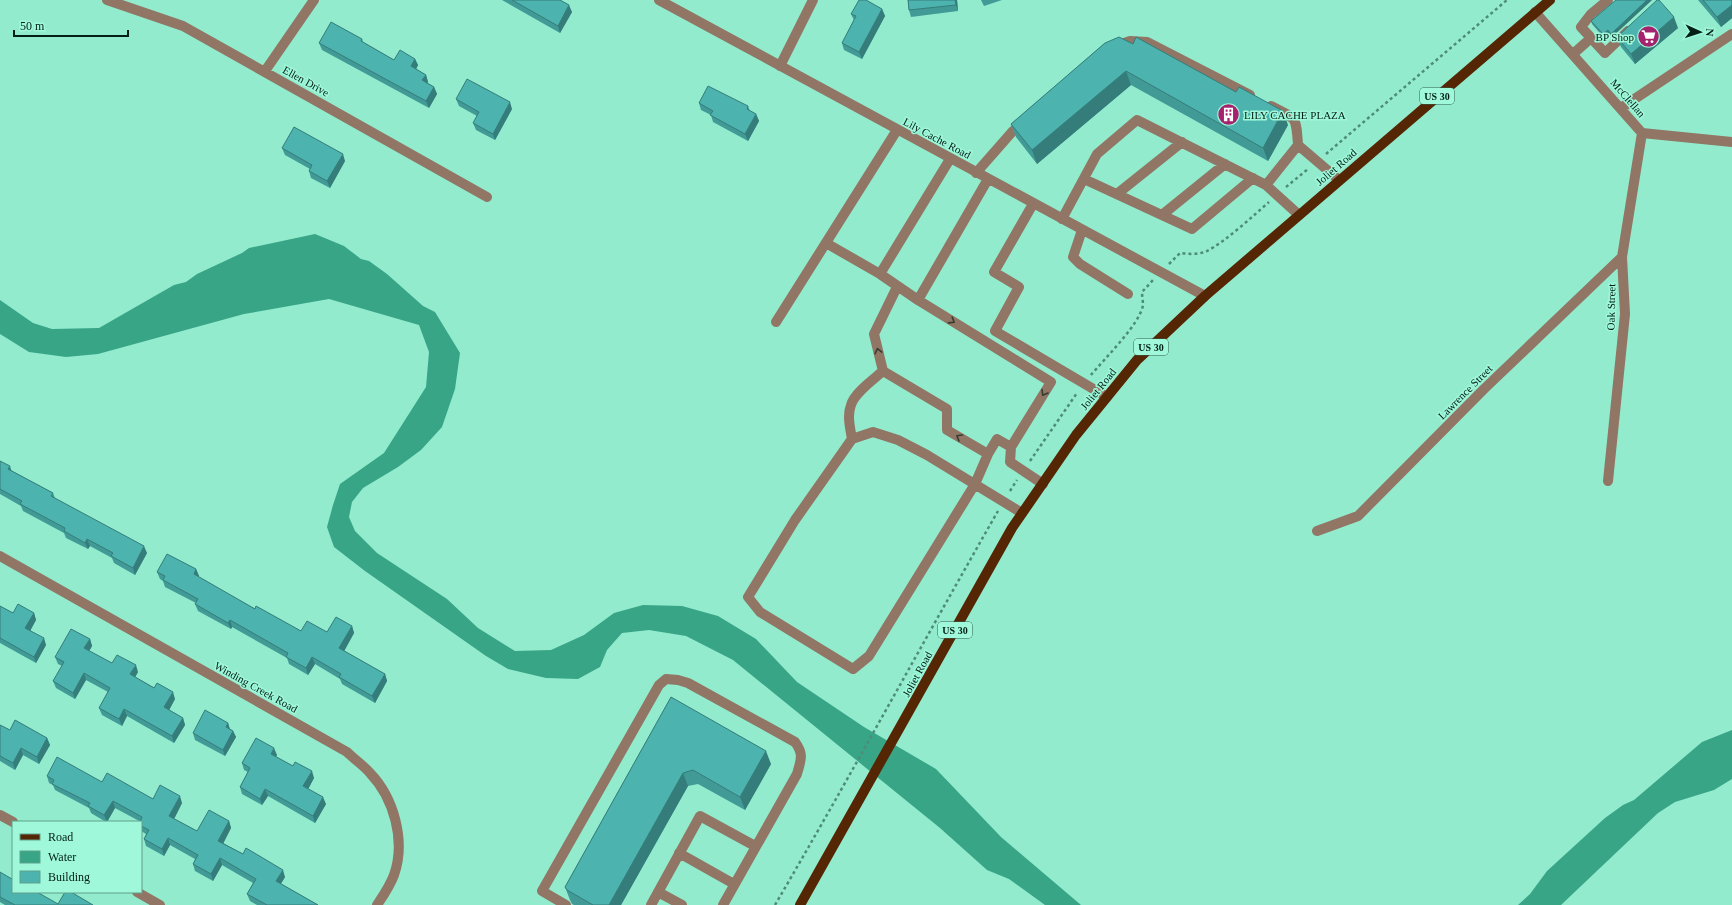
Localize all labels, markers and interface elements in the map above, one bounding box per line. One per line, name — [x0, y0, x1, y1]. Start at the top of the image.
scale bar — [14, 12, 128, 38]
north arrow — [1680, 12, 1720, 52]
text: 50 m — [20, 19, 45, 33]
supermarket icon: BP Shop — [1636, 24, 1662, 50]
text: N — [1704, 28, 1716, 37]
place label: BP Shop — [1596, 31, 1634, 43]
street label: Ellen Drive — [281, 63, 331, 99]
street label: McClellan — [1608, 77, 1648, 120]
road number: US 30 — [1420, 88, 1454, 104]
building icon: LILY CACHE PLAZA — [1215, 102, 1241, 128]
place label: LILY CACHE PLAZA — [1244, 109, 1346, 121]
street label: Lily Cache Road — [901, 115, 973, 161]
street label: Joliet Road — [1313, 146, 1359, 188]
street label: Oak Street — [1605, 284, 1617, 330]
one-way arrow — [948, 316, 955, 323]
road number: US 30 — [1134, 339, 1168, 355]
one-way arrow — [875, 348, 883, 354]
street label: Lawrence Street — [1435, 362, 1495, 422]
street label: Joliet Road — [1078, 365, 1119, 412]
one-way arrow — [1041, 389, 1048, 396]
one-way arrow — [956, 434, 963, 441]
road number: US 30 — [938, 622, 972, 638]
street label: Joliet Road — [900, 649, 935, 699]
street label: Winding Creek Road — [212, 659, 300, 715]
legend — [12, 821, 142, 893]
text: Road — [48, 830, 73, 844]
text: Water — [48, 850, 76, 864]
text: Building — [48, 870, 90, 884]

